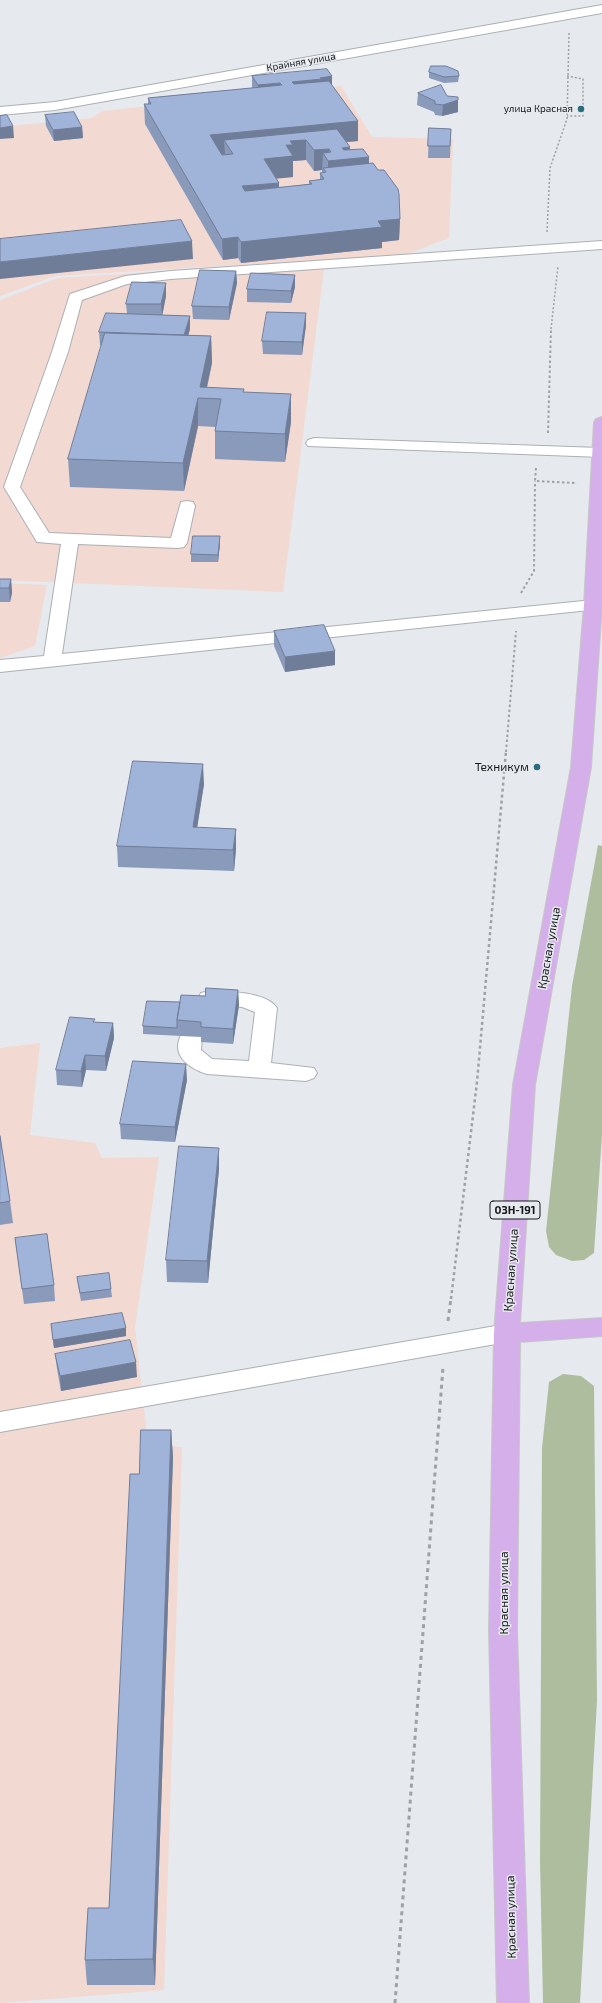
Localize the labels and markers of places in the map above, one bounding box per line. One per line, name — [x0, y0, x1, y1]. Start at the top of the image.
place label: улица Красная — [504, 103, 573, 115]
marker: улица Красная — [576, 104, 586, 114]
place label: Техникум — [475, 760, 529, 774]
marker: Техникум — [532, 762, 542, 772]

